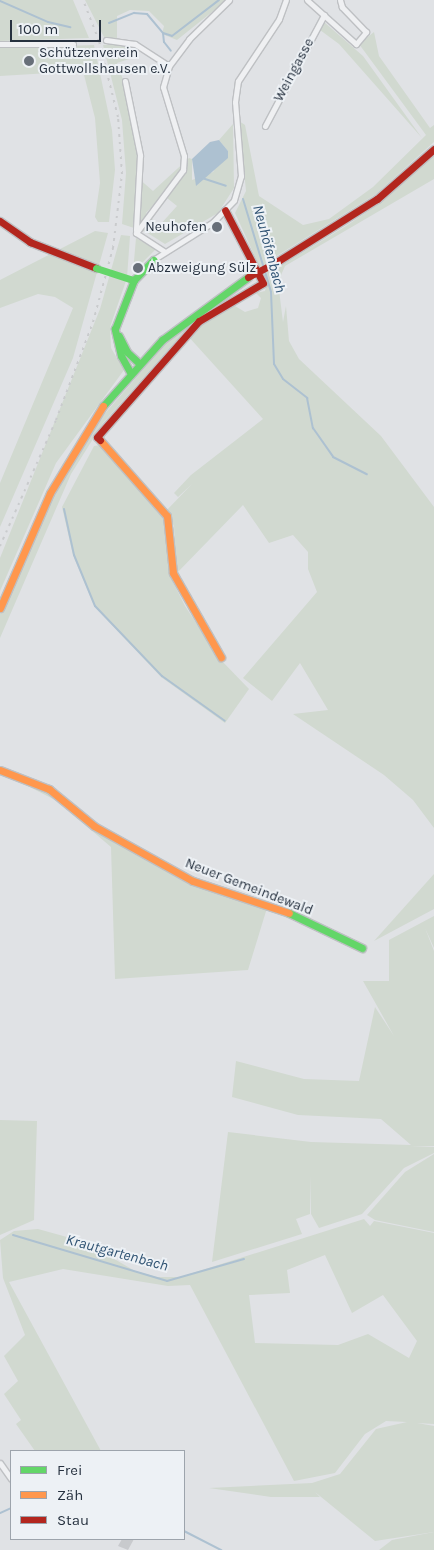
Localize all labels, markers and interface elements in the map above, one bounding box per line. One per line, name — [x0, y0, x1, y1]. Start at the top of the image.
scale bar — [12, 10, 104, 42]
text: 100 m — [18, 20, 58, 38]
street label: Weingasse — [270, 35, 318, 105]
place label: Schützenverein Gottwollshausen e.V. — [39, 45, 170, 78]
marker: Schützenverein Gottwollshausen e.V. — [23, 55, 35, 67]
water label: Neuhöfenbach — [249, 203, 289, 295]
place label: Neuhofen — [145, 219, 207, 235]
marker: Neuhofen — [211, 221, 223, 233]
place label: Abzweigung Sülz — [148, 260, 256, 276]
marker: Abzweigung Sülz — [132, 262, 144, 274]
street label: Neuer Gemeindewald — [183, 855, 315, 919]
water label: Krautgartenbach — [64, 1231, 170, 1275]
legend — [10, 1450, 185, 1540]
text: Frei — [57, 1461, 82, 1479]
text: Zäh — [57, 1486, 83, 1504]
text: Stau — [57, 1511, 89, 1529]

